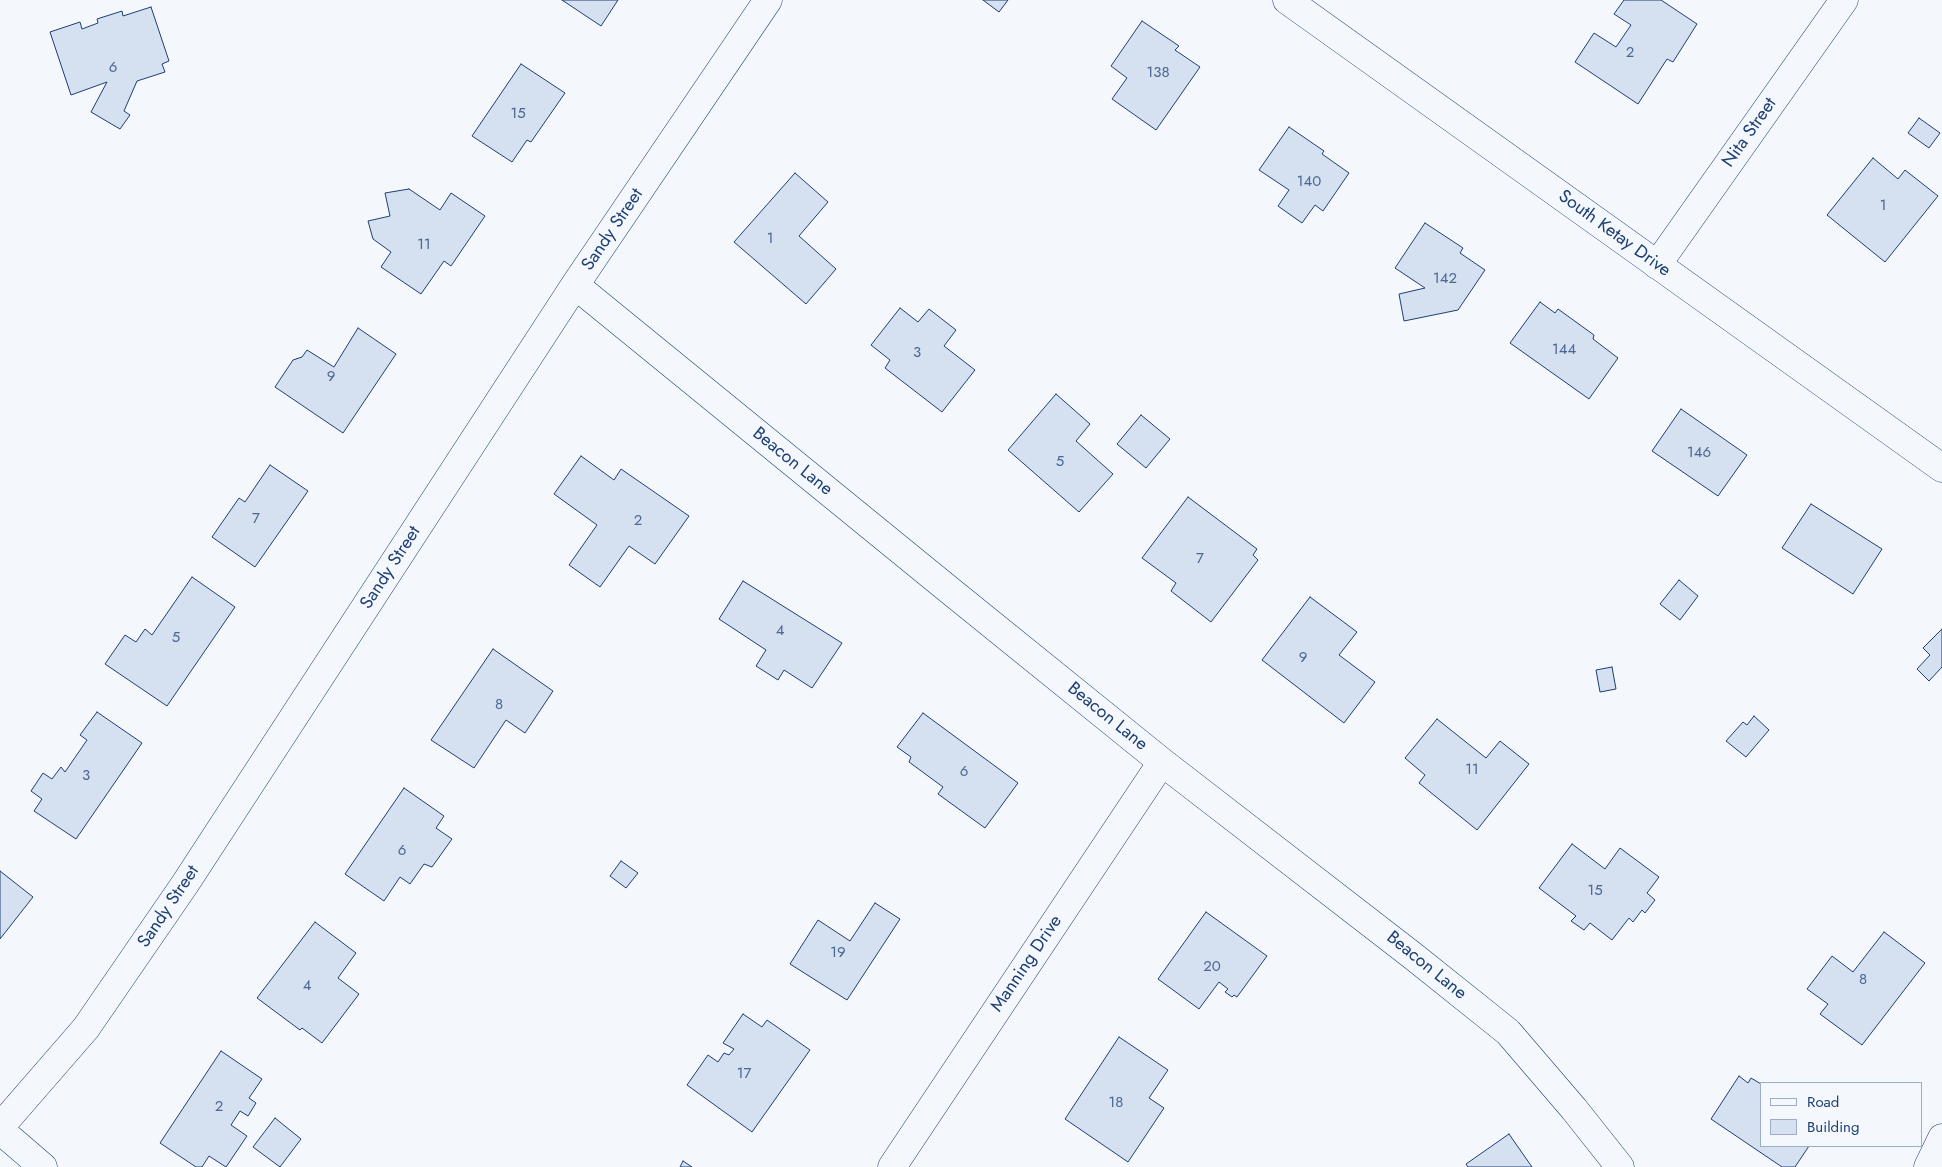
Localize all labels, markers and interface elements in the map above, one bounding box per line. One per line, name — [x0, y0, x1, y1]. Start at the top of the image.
house number: 2 — [1626, 44, 1634, 62]
house number: 6 — [109, 59, 117, 77]
house number: 138 — [1146, 64, 1170, 82]
street label: Nita Street — [1718, 94, 1782, 172]
house number: 15 — [510, 105, 526, 123]
house number: 140 — [1297, 173, 1321, 191]
street label: Sandy Street — [578, 185, 648, 275]
street label: South Ketay Drive — [1554, 186, 1674, 282]
house number: 1 — [1880, 197, 1886, 215]
house number: 1 — [767, 230, 773, 248]
house number: 11 — [417, 236, 431, 254]
house number: 142 — [1433, 270, 1457, 288]
house number: 144 — [1552, 341, 1576, 359]
house number: 3 — [913, 344, 921, 362]
house number: 9 — [327, 368, 335, 386]
street label: Beacon Lane — [748, 423, 836, 501]
house number: 146 — [1687, 444, 1711, 462]
house number: 5 — [1056, 453, 1064, 471]
house number: 7 — [252, 510, 260, 528]
house number: 2 — [634, 512, 642, 530]
street label: Sandy Street — [356, 522, 426, 614]
house number: 7 — [1196, 550, 1204, 568]
house number: 4 — [776, 622, 784, 640]
house number: 5 — [172, 629, 180, 647]
house number: 9 — [1299, 649, 1307, 667]
street label: Beacon Lane — [1063, 678, 1151, 756]
house number: 8 — [495, 696, 503, 714]
house number: 11 — [1465, 761, 1479, 779]
house number: 6 — [960, 763, 968, 781]
house number: 3 — [82, 767, 90, 785]
house number: 6 — [398, 842, 406, 860]
street label: Sandy Street — [134, 862, 204, 952]
house number: 15 — [1587, 882, 1603, 900]
street label: Manning Drive — [987, 912, 1067, 1016]
street label: Beacon Lane — [1382, 927, 1470, 1005]
house number: 19 — [830, 944, 846, 962]
house number: 20 — [1203, 958, 1221, 976]
house number: 8 — [1859, 971, 1867, 989]
house number: 4 — [303, 977, 311, 995]
house number: 17 — [737, 1065, 751, 1083]
legend — [1760, 1082, 1922, 1147]
text: Road — [1807, 1091, 1839, 1113]
house number: 18 — [1109, 1094, 1123, 1112]
house number: 2 — [215, 1098, 223, 1116]
text: Building — [1807, 1116, 1859, 1138]

